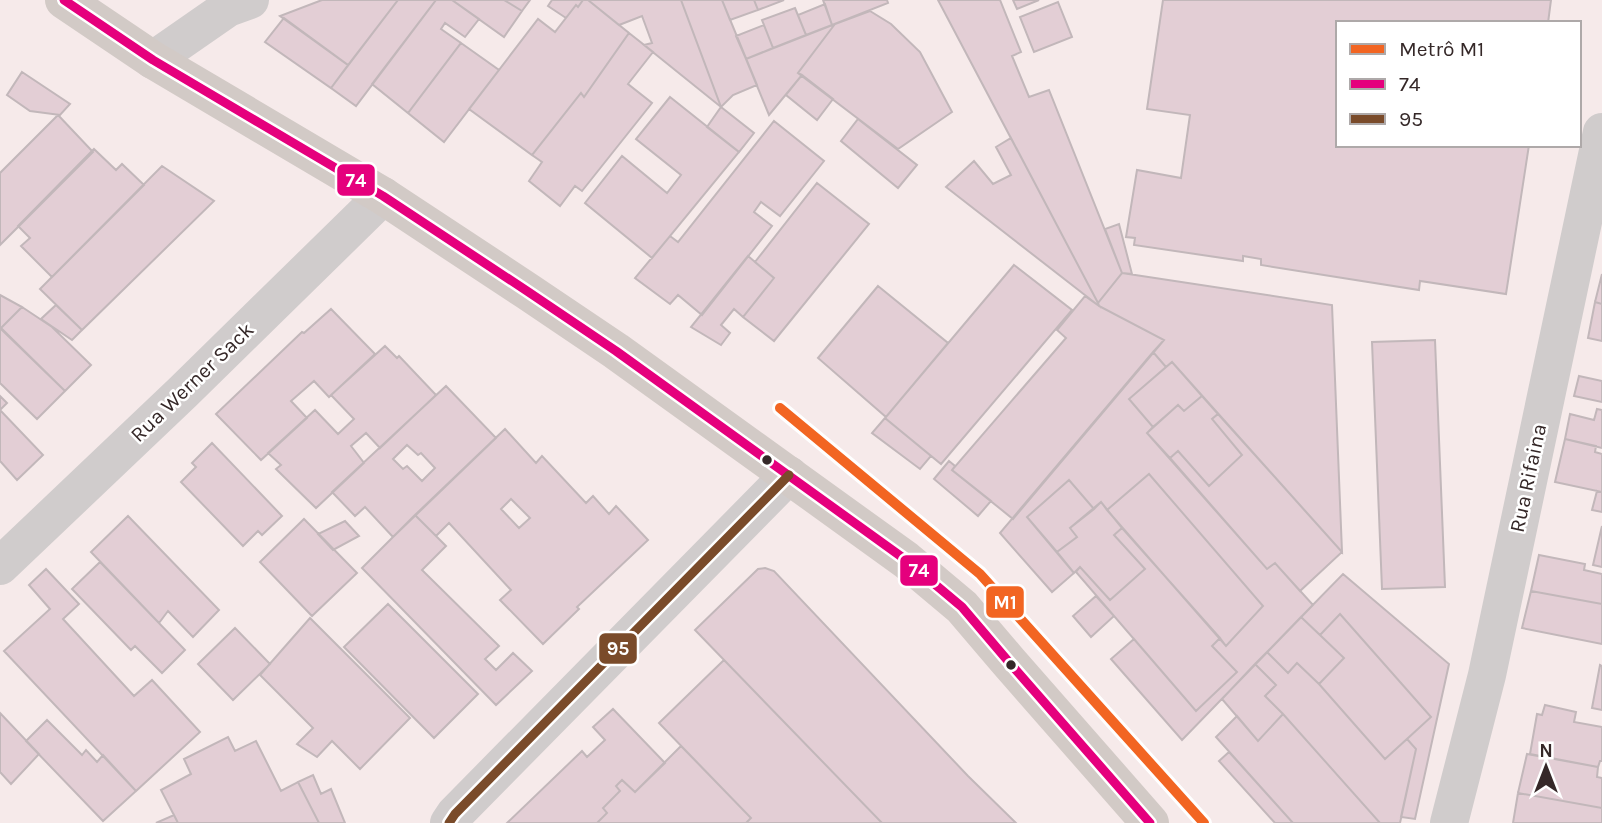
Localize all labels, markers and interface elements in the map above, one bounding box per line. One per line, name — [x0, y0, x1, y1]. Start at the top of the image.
legend — [1336, 21, 1581, 147]
text: Metrô M1 — [1399, 37, 1484, 61]
text: 74 — [1399, 72, 1421, 96]
text: 95 — [1399, 107, 1423, 131]
line badge: 74 — [336, 163, 376, 197]
text: 74 — [346, 170, 367, 192]
street label: Rua Werner Sack — [126, 317, 259, 447]
street label: Rua Rifaina — [1505, 421, 1551, 535]
unlabelled marker — [760, 453, 774, 467]
line badge: 74 — [899, 554, 939, 587]
text: 74 — [909, 560, 930, 582]
line badge: M1 — [985, 585, 1025, 619]
text: M1 — [993, 592, 1017, 614]
line badge: 95 — [598, 632, 638, 665]
text: 95 — [607, 638, 629, 660]
unlabelled marker — [1004, 658, 1018, 672]
north arrow — [1511, 732, 1581, 802]
text: N — [1539, 740, 1553, 762]

